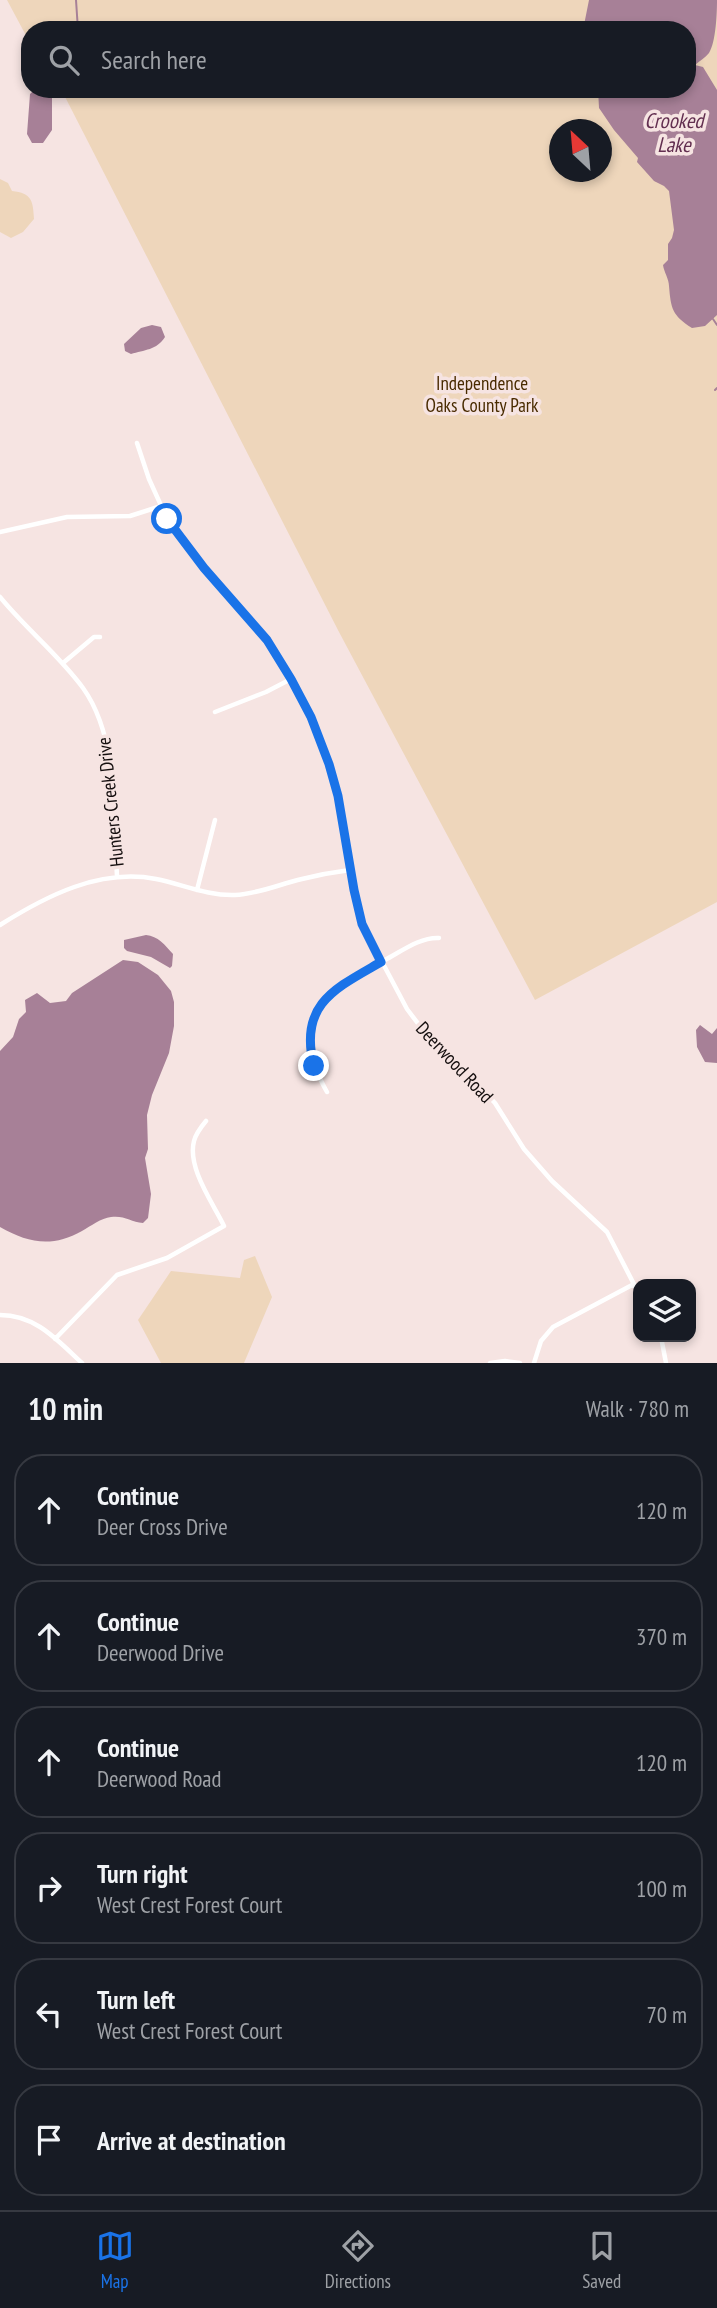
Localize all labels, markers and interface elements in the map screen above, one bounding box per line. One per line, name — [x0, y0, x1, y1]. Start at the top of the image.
search box — [21, 21, 696, 98]
icon: search — [45, 41, 83, 79]
text: Search here — [101, 43, 207, 76]
water label: Crooked Lake — [645, 107, 706, 158]
north arrow — [549, 119, 612, 182]
park label: Independence Oaks County Park — [426, 371, 539, 417]
route start — [151, 503, 182, 534]
street label: Hunters Creek Drive — [91, 736, 129, 868]
street label: Deerwood Road — [411, 1016, 499, 1108]
route end — [298, 1050, 329, 1081]
map controls — [633, 1279, 696, 1342]
button: layers — [633, 1279, 696, 1342]
text: 10 min — [28, 1389, 103, 1428]
text: Walk · 780 m — [586, 1394, 689, 1423]
text: Continue — [97, 1479, 179, 1512]
icon: ahead — [30, 1491, 68, 1529]
text: 120 m — [636, 1496, 687, 1525]
text: Deer Cross Drive — [97, 1512, 228, 1541]
text: Continue — [97, 1605, 179, 1638]
icon: ahead — [30, 1617, 68, 1655]
text: 370 m — [636, 1622, 687, 1651]
text: Deerwood Drive — [97, 1638, 224, 1667]
text: Continue — [97, 1731, 179, 1764]
icon: ahead — [30, 1743, 68, 1781]
text: 120 m — [636, 1748, 687, 1777]
text: Deerwood Road — [97, 1764, 222, 1793]
text: Turn right — [97, 1857, 188, 1890]
icon: right — [30, 1869, 68, 1907]
text: 100 m — [636, 1874, 687, 1903]
text: West Crest Forest Court — [97, 1890, 282, 1919]
text: Turn left — [97, 1983, 175, 2016]
icon: left — [30, 1995, 68, 2033]
text: 70 m — [646, 2000, 687, 2029]
text: West Crest Forest Court — [97, 2016, 282, 2045]
icon: arrive — [30, 2121, 68, 2159]
text: Arrive at destination — [97, 2124, 286, 2157]
tab: Map — [96, 2227, 134, 2293]
tab: Directions — [325, 2227, 391, 2293]
tab: Saved — [582, 2227, 621, 2293]

